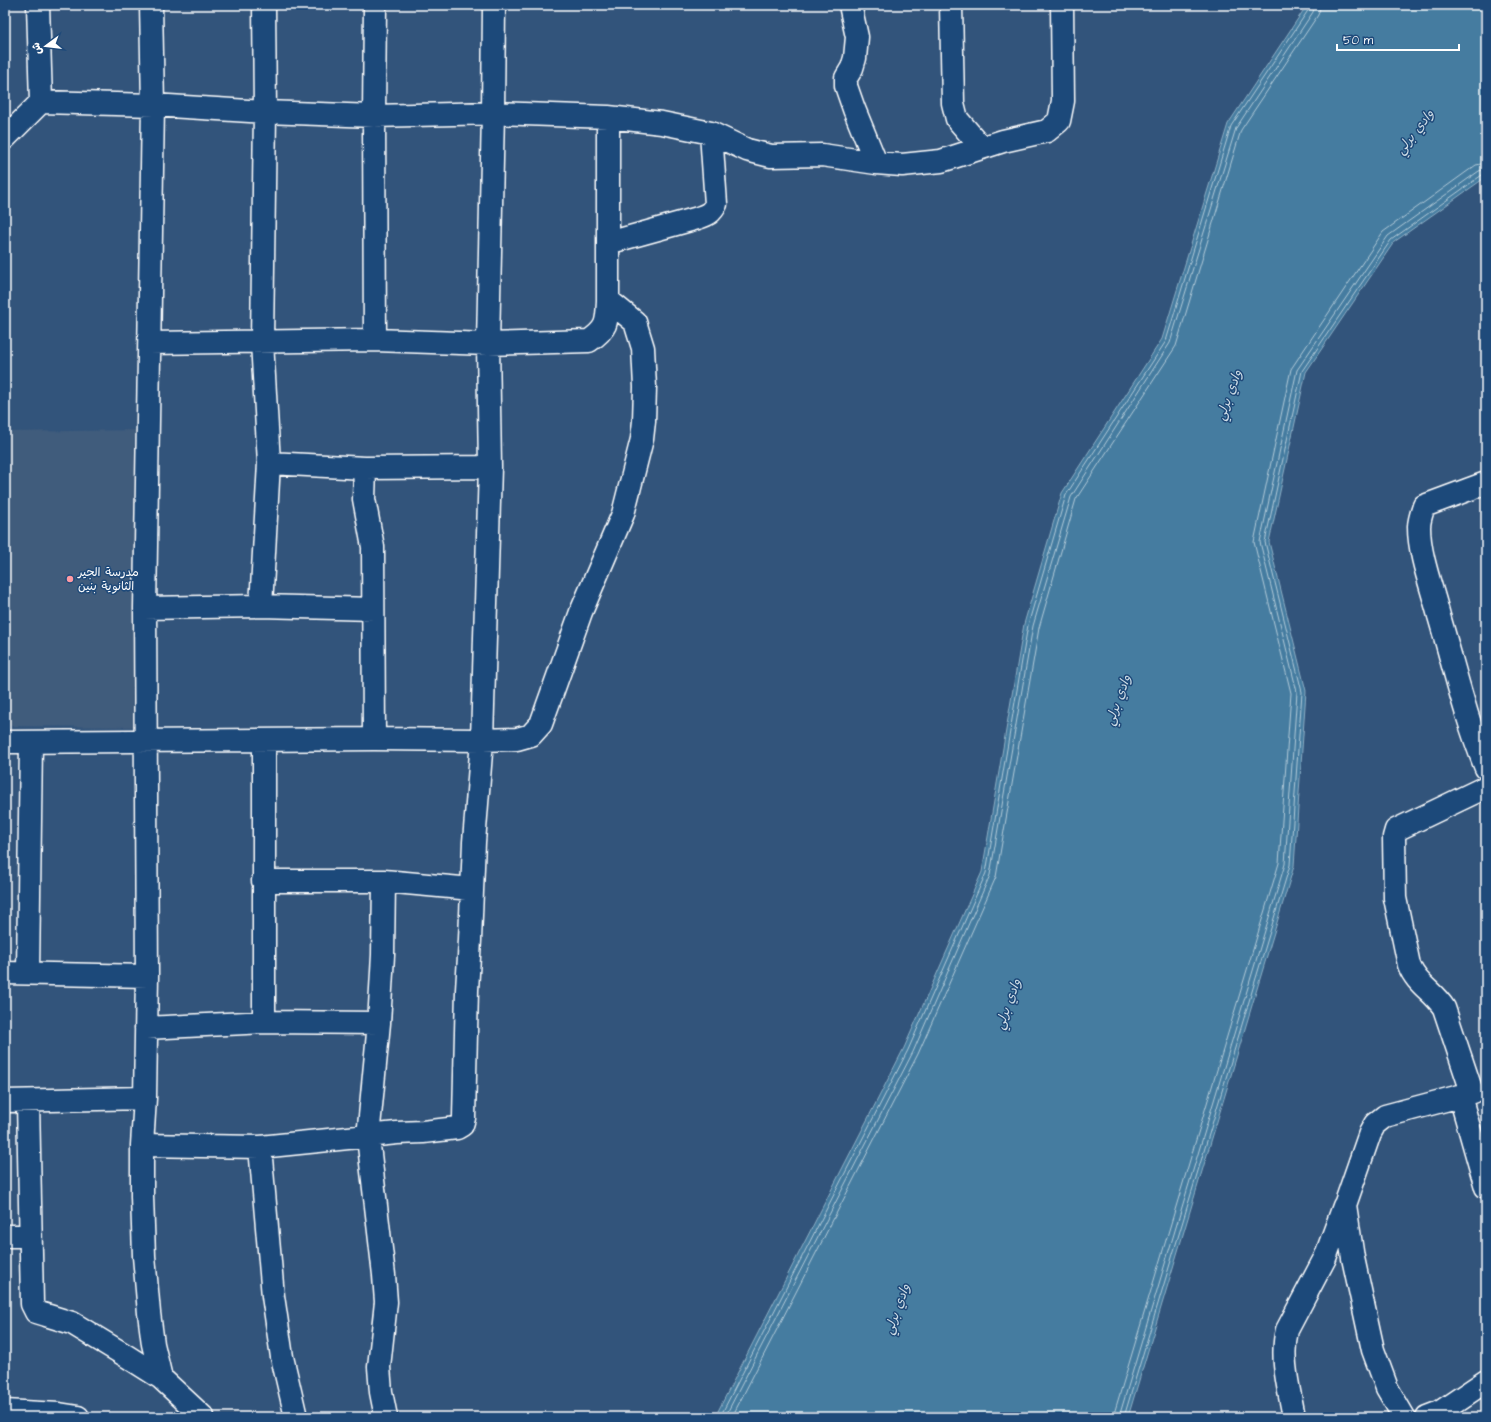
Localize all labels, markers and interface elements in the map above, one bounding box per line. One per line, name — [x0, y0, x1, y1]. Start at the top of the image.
north arrow — [26, 26, 66, 66]
scale bar — [1337, 26, 1459, 52]
text: 50 m — [1343, 32, 1374, 49]
text: ش — [28, 41, 46, 56]
water label: وادي برلي — [1392, 106, 1440, 159]
water label: وادي برلي — [1212, 367, 1248, 423]
place label: مدرسة الجير الثانوية بنين — [77, 564, 139, 595]
marker: مدرسة الجير الثانوية بنين — [65, 574, 75, 584]
water label: وادي برلي — [1101, 672, 1137, 728]
water label: وادي برلي — [991, 976, 1027, 1032]
water label: وادي برلي — [880, 1281, 916, 1337]

